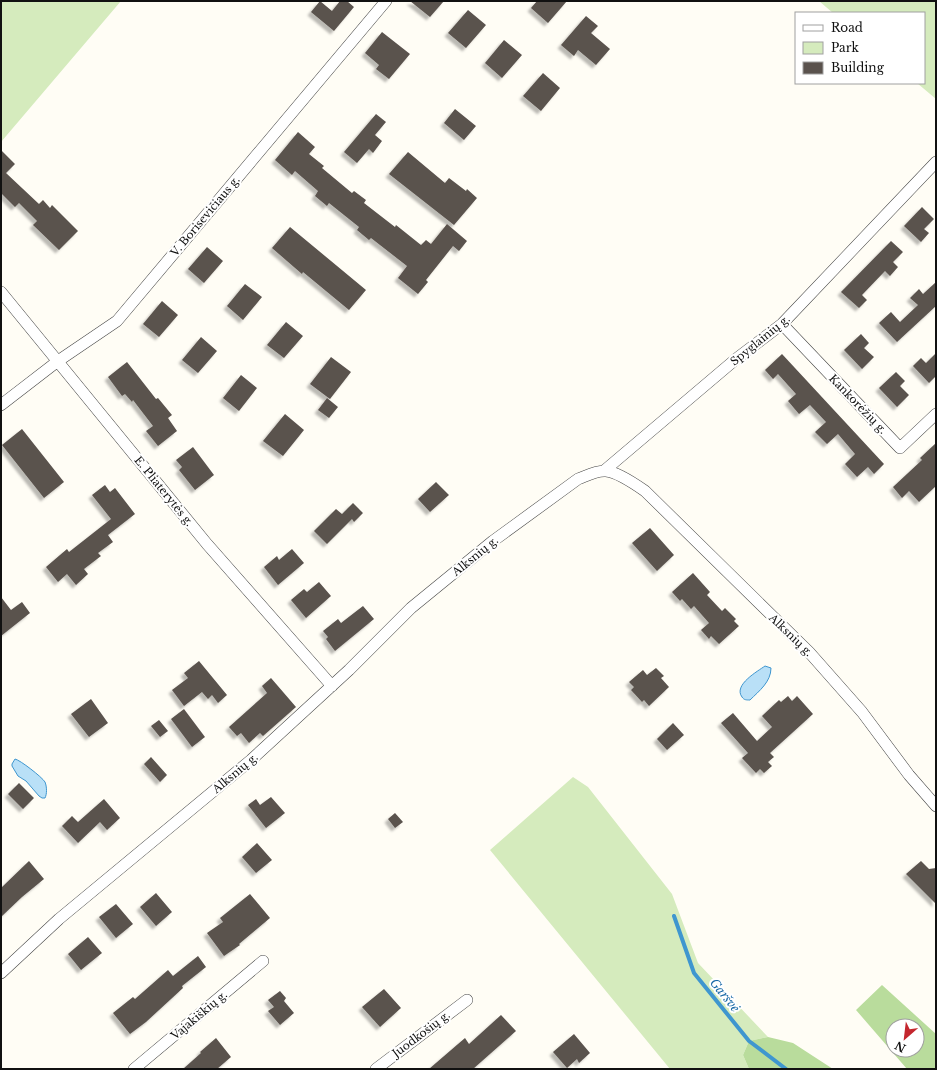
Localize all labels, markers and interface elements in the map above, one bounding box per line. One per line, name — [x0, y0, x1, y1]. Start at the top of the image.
legend — [795, 12, 925, 84]
text: Road — [831, 20, 863, 35]
text: Park — [831, 40, 859, 55]
text: Building — [831, 60, 885, 75]
street label: V. Borisevičiaus g. — [167, 173, 243, 260]
street label: Spyglainių g. — [727, 312, 793, 368]
street label: Kankorėžių g. — [826, 371, 890, 437]
street label: E. Pliaterytės g. — [132, 453, 197, 529]
street label: Alksnių g. — [448, 533, 501, 579]
street label: Alksnių g. — [766, 610, 816, 659]
street label: Alksnių g. — [209, 750, 261, 797]
water label: Garšvė — [707, 975, 743, 1015]
street label: Vajakiškių g. — [167, 987, 230, 1043]
street label: Juodkošių g. — [388, 1008, 453, 1061]
north arrow — [885, 1018, 925, 1058]
text: N — [892, 1038, 908, 1055]

